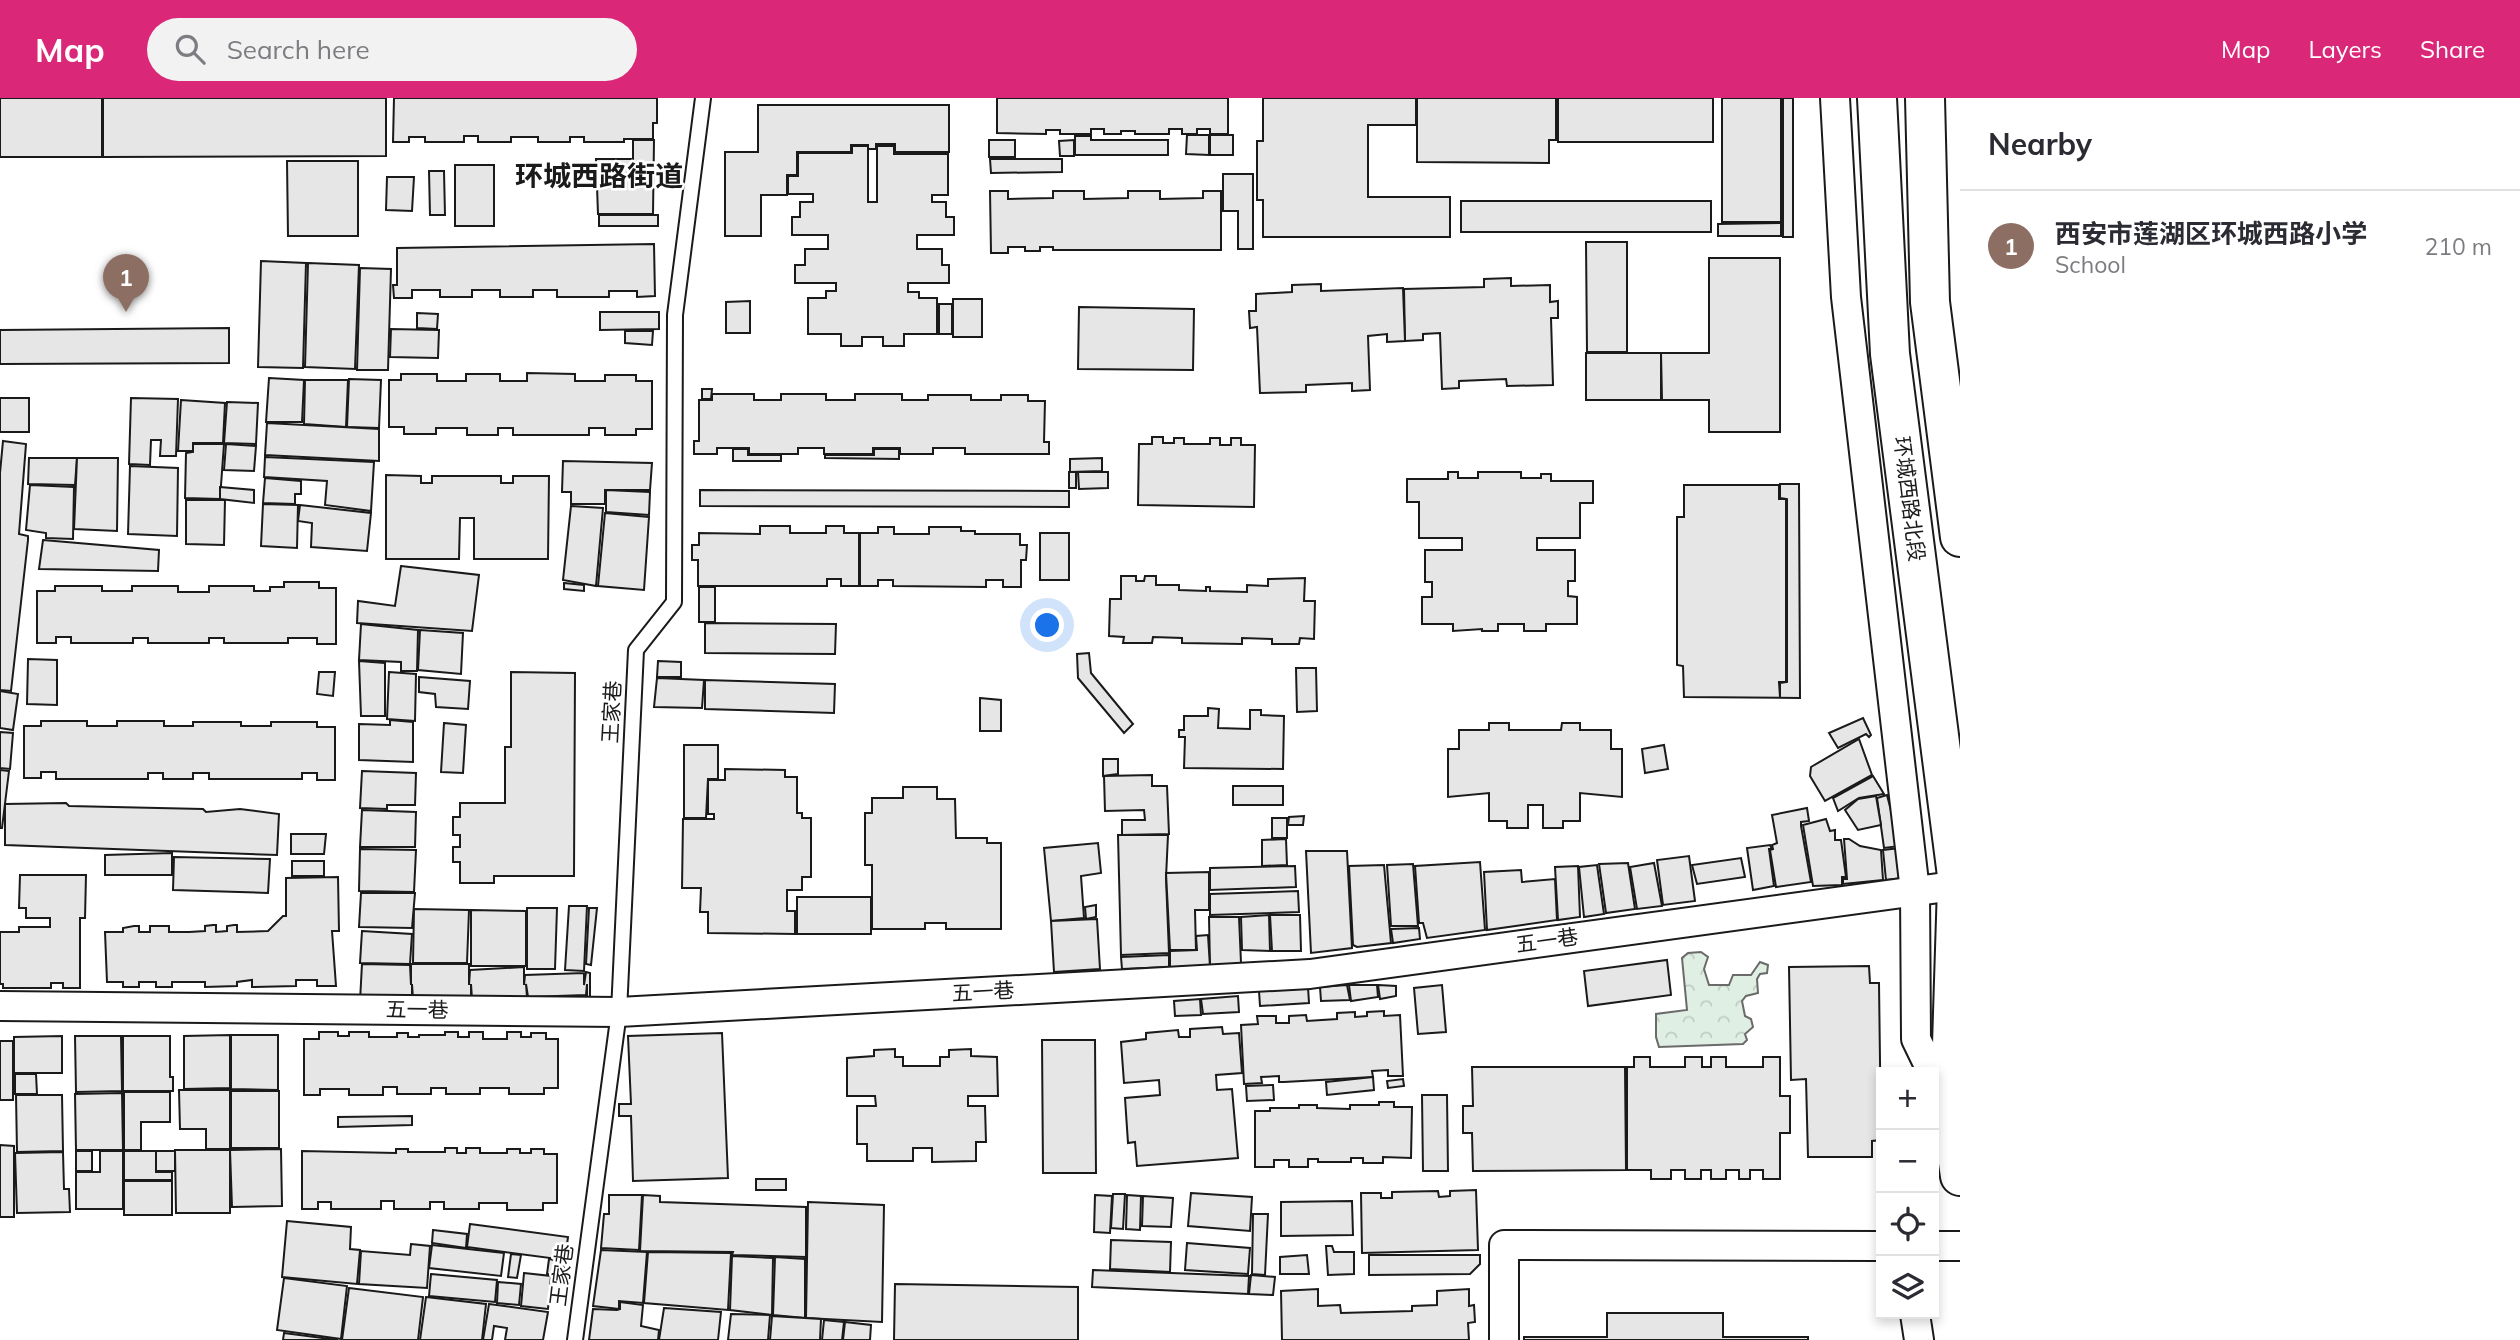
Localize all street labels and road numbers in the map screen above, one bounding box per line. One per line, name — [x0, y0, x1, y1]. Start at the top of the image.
street label: 环城西路北段 — [1889, 435, 1931, 563]
street label: 王家巷 — [596, 680, 626, 744]
street label: 五一巷 — [1514, 923, 1580, 957]
street label: 五一巷 — [951, 976, 1015, 1006]
street label: 五一巷 — [385, 995, 449, 1023]
street label: 王家巷 — [544, 1242, 578, 1308]

